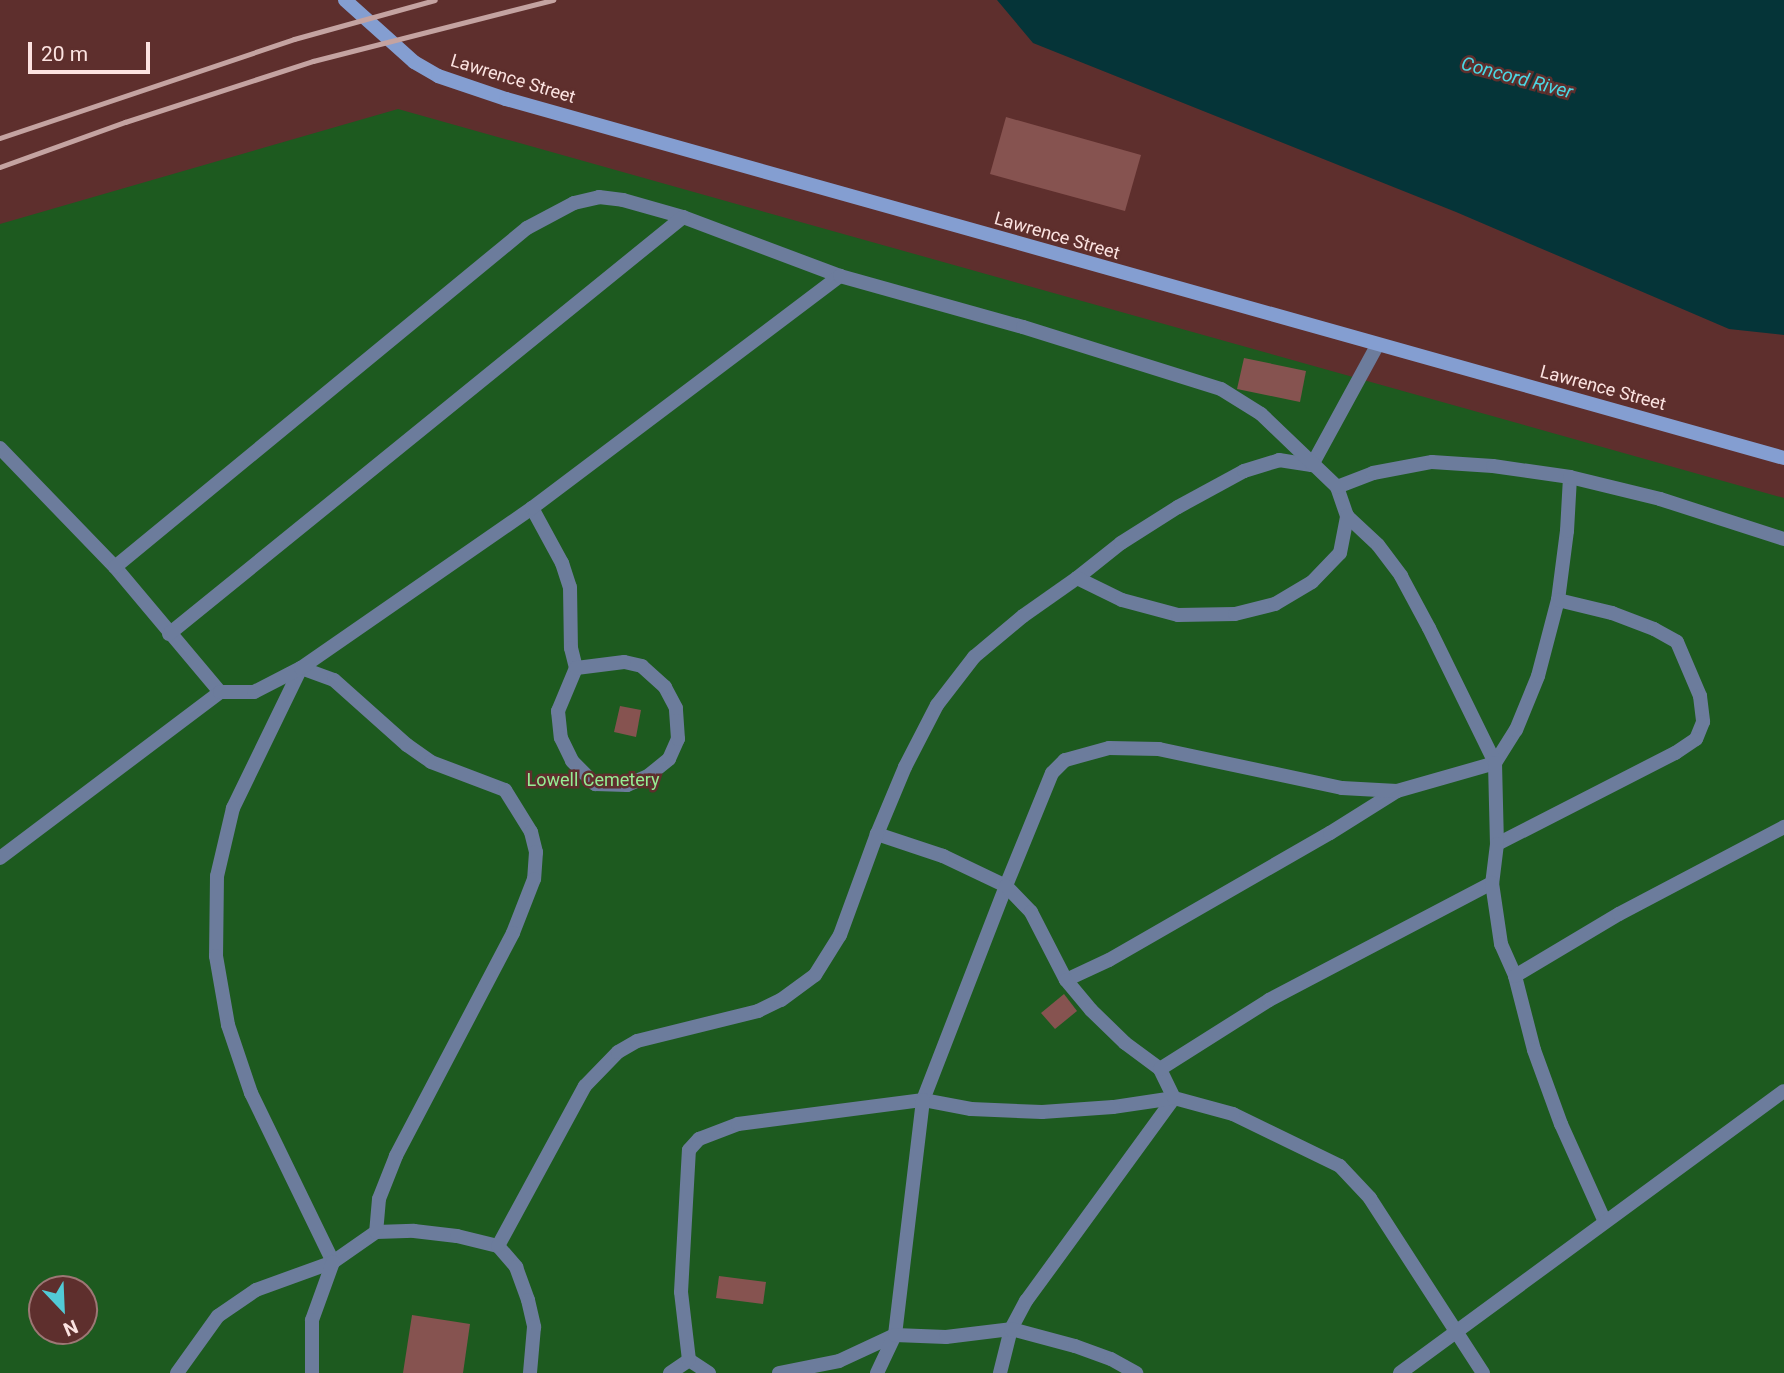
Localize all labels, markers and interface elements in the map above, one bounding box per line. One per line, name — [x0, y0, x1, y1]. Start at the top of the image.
scale bar — [32, 28, 154, 72]
text: 20 m — [41, 42, 88, 66]
street label: Lawrence Street — [448, 50, 578, 108]
water label: Concord River — [1459, 52, 1575, 104]
street label: Lawrence Street — [992, 208, 1122, 264]
street label: Lawrence Street — [1538, 361, 1668, 415]
park label: Lowell Cemetery — [526, 769, 660, 791]
north arrow — [28, 1275, 98, 1345]
text: N — [60, 1315, 81, 1341]

